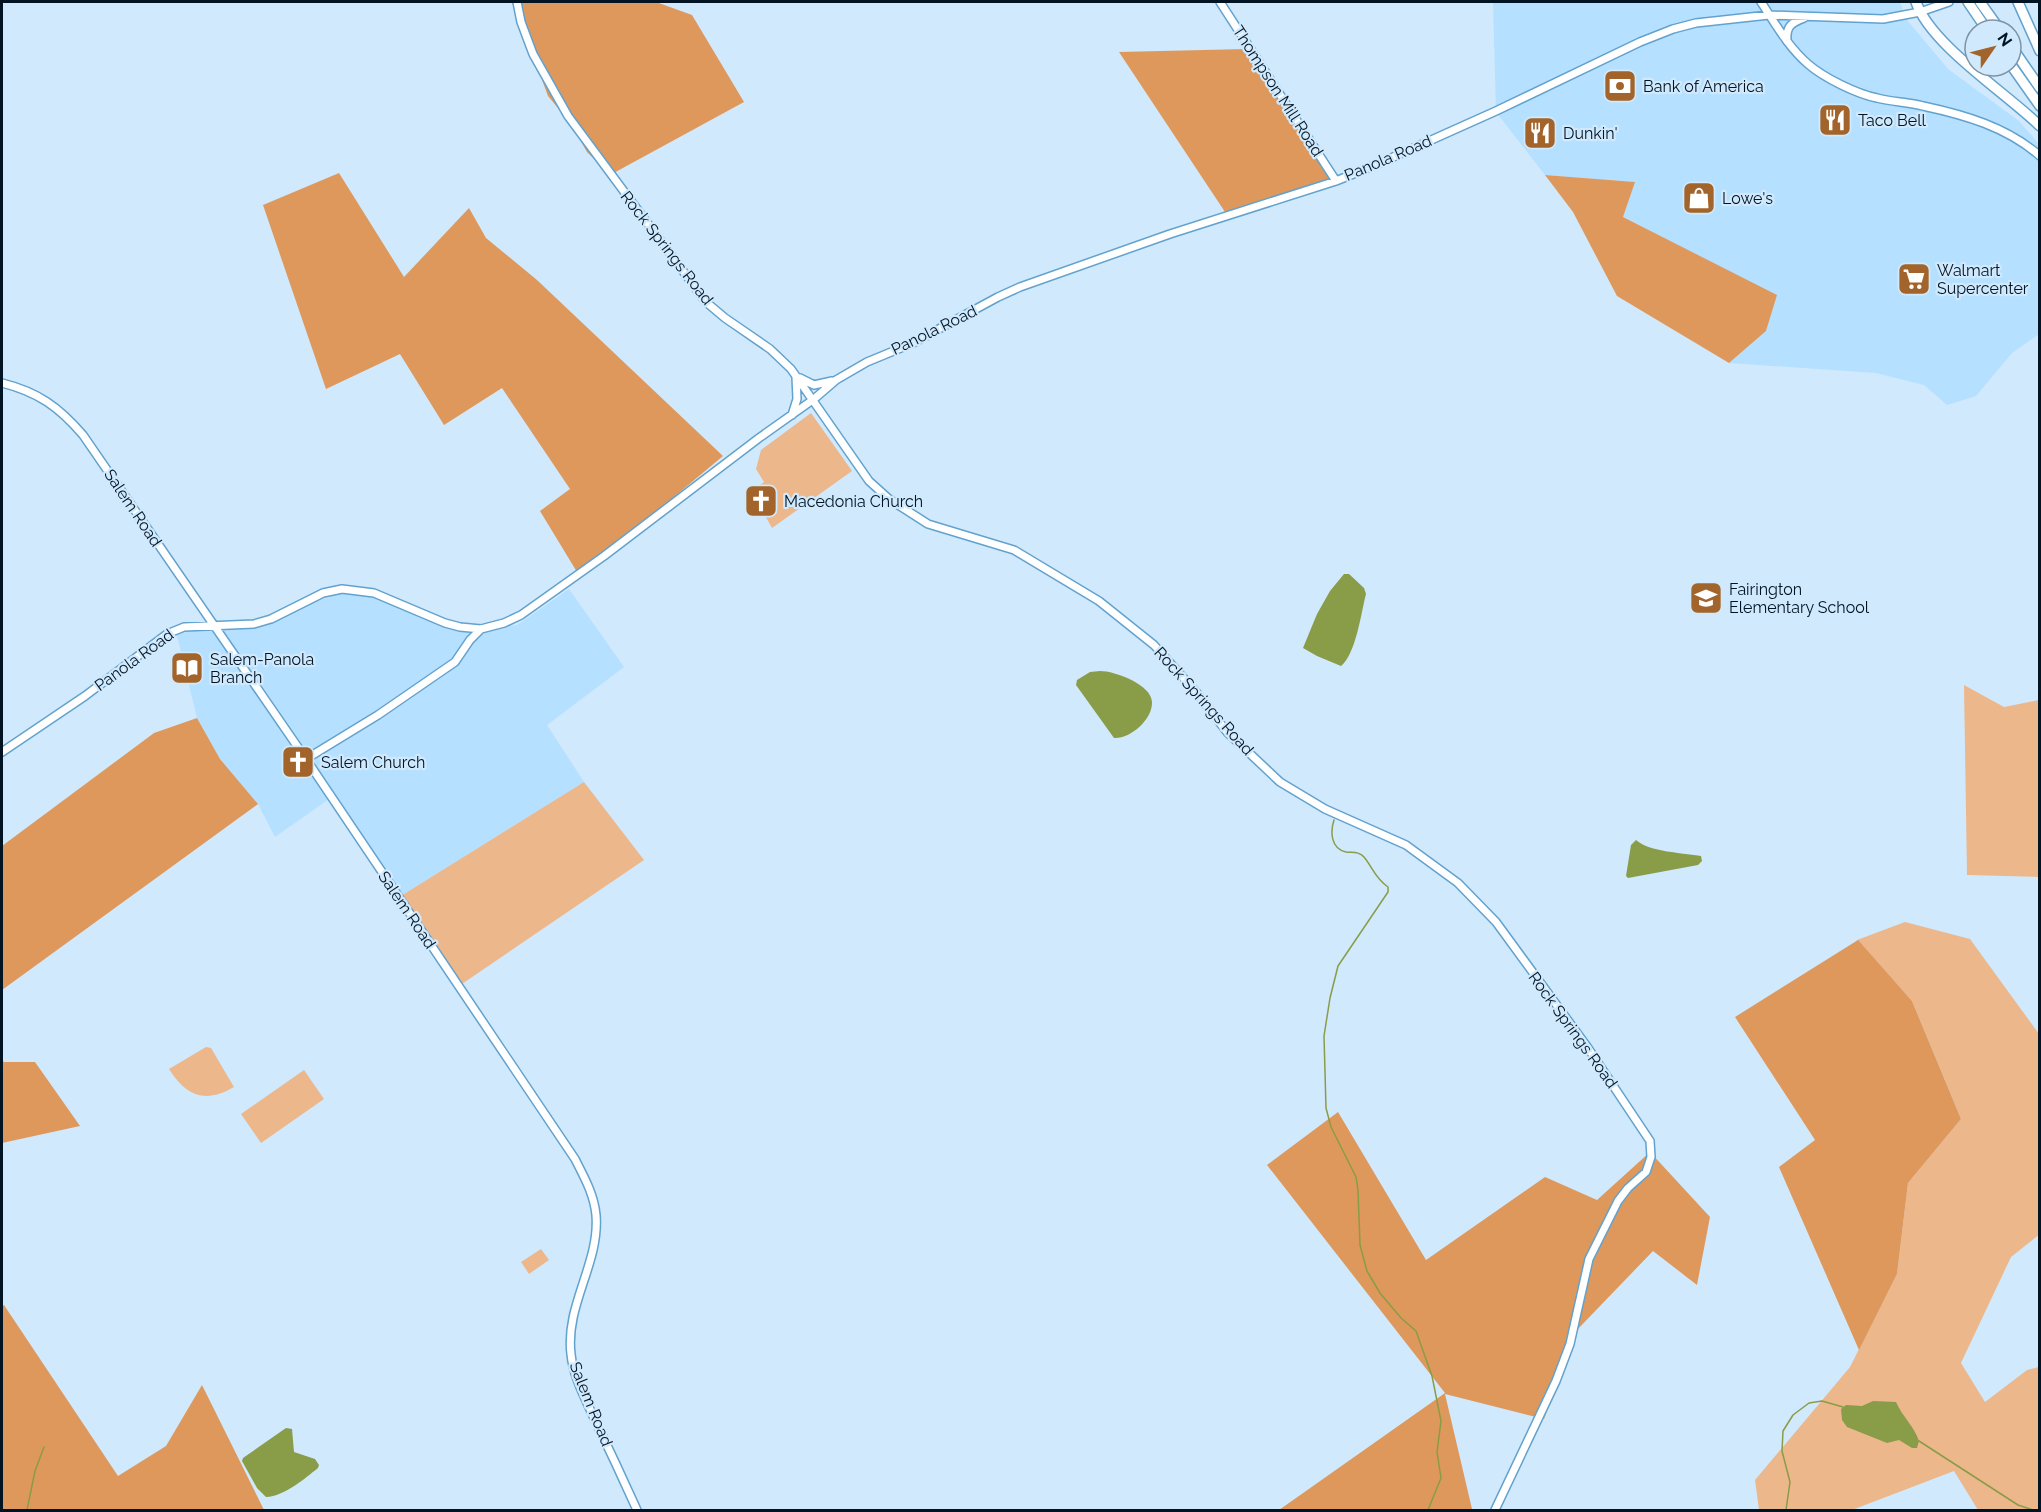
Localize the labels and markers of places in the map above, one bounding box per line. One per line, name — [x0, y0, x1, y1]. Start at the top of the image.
bank icon: Bank of America — [1602, 68, 1638, 104]
place label: Bank of America — [1643, 77, 1764, 96]
restaurant icon: Taco Bell — [1817, 102, 1853, 138]
place label: Taco Bell — [1858, 111, 1927, 130]
restaurant icon: Dunkin' — [1522, 115, 1558, 151]
place label: Dunkin' — [1563, 124, 1618, 143]
shop icon: Lowe's — [1681, 180, 1717, 216]
place label: Lowe's — [1722, 189, 1773, 208]
supermarket icon: Walmart Supercenter — [1896, 261, 1932, 297]
place label: Walmart Supercenter — [1937, 261, 2029, 298]
church icon: Macedonia Church — [743, 483, 779, 519]
place label: Macedonia Church — [784, 492, 923, 511]
school or university icon: Fairington Elementary School — [1688, 580, 1724, 616]
place label: Fairington Elementary School — [1729, 580, 1870, 617]
library icon: Salem-Panola Branch — [169, 650, 205, 686]
place label: Salem-Panola Branch — [210, 650, 314, 687]
church icon: Salem Church — [280, 744, 316, 780]
place label: Salem Church — [321, 753, 425, 772]

